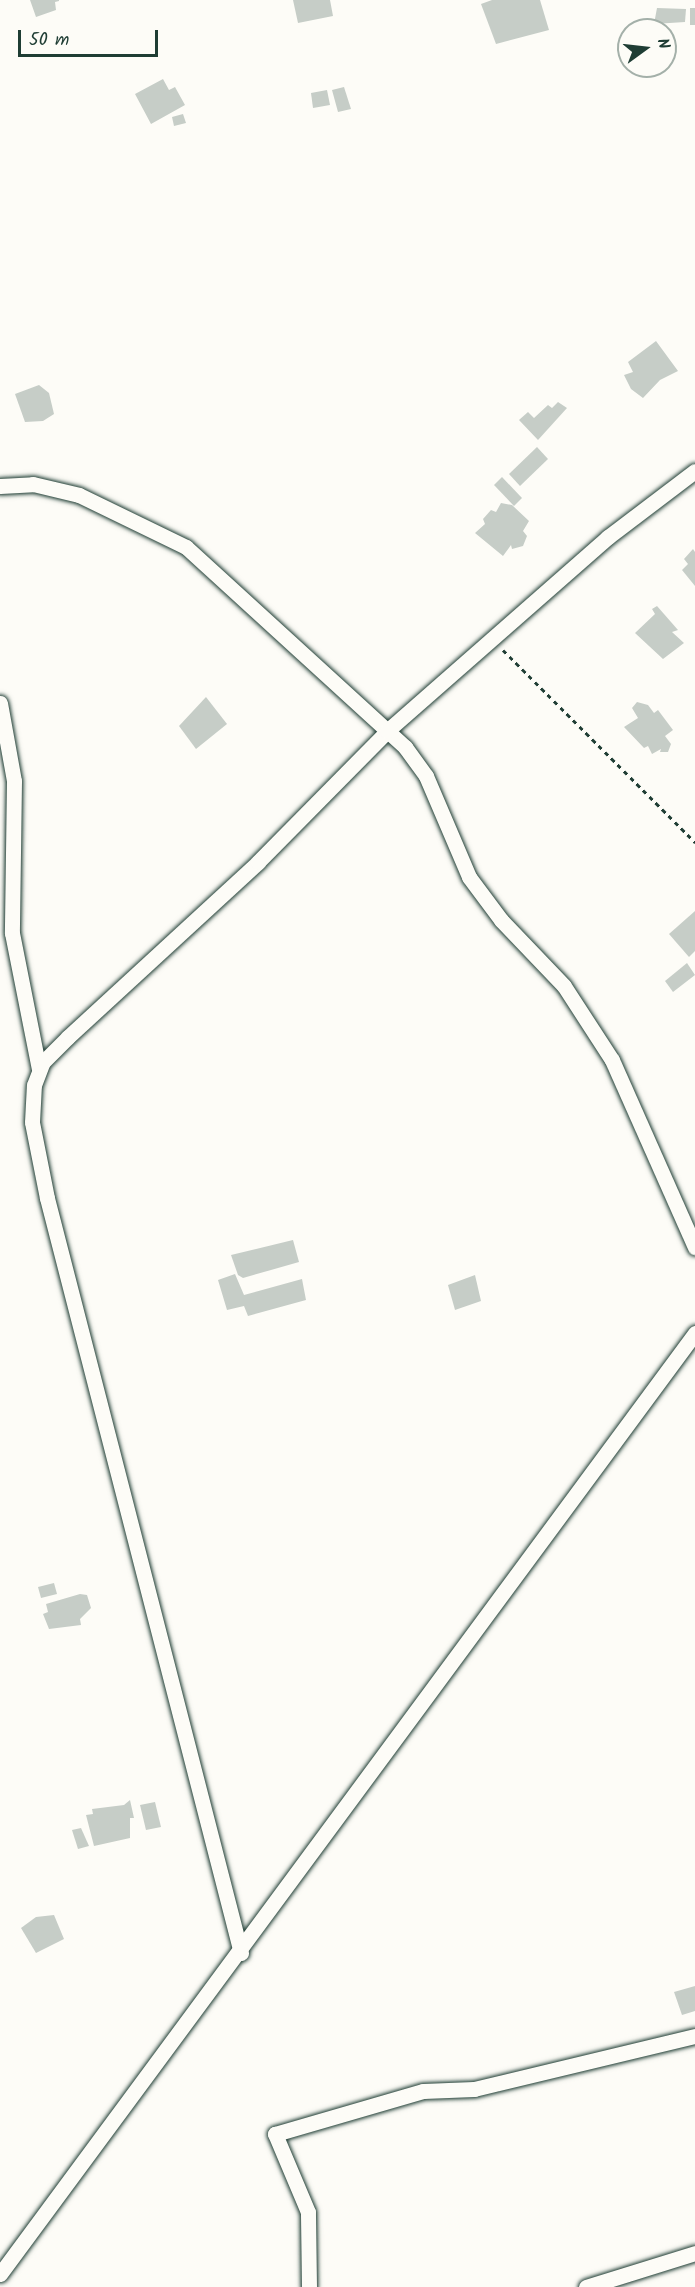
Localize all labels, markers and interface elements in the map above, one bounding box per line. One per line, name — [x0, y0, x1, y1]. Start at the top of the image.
scale bar — [21, 18, 160, 56]
north arrow — [617, 18, 677, 78]
text: 50 m — [29, 26, 69, 55]
text: N — [650, 36, 676, 52]

